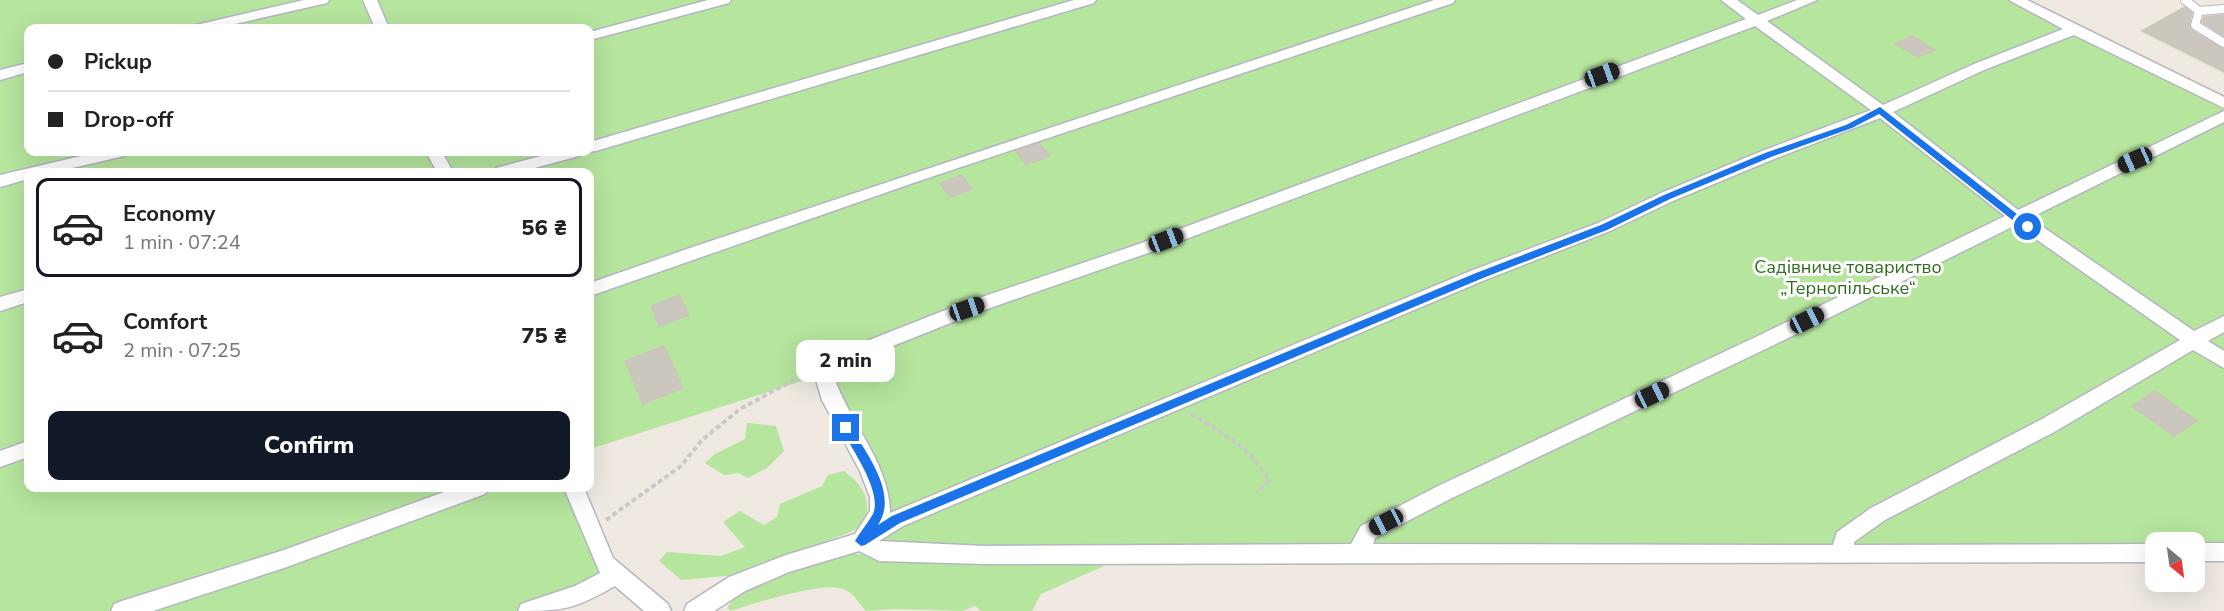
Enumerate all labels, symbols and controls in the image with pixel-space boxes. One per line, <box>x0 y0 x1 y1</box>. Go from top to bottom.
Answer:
text: Pickup <box>84 47 152 77</box>
car <box>1582 60 1622 90</box>
text: Drop-off <box>84 105 173 135</box>
car <box>2115 144 2155 176</box>
text: Economy <box>123 199 215 229</box>
icon: car <box>51 201 105 255</box>
text: 56 ₴ <box>521 213 567 243</box>
route start <box>2014 213 2041 240</box>
car <box>1146 225 1186 255</box>
text: 1 min · 07:24 <box>123 229 241 256</box>
park label: Садівниче товариство „Тернопільське“ <box>1754 255 1942 300</box>
car <box>947 295 987 323</box>
car <box>1787 304 1827 336</box>
text: Comfort <box>123 307 207 337</box>
icon: car <box>51 309 105 363</box>
text: 75 ₴ <box>521 321 567 351</box>
text: 2 min · 07:25 <box>123 337 241 364</box>
callout: 2 min <box>796 341 896 383</box>
text: 2 min <box>819 347 872 374</box>
car <box>1632 379 1672 411</box>
button: Confirm <box>48 411 570 480</box>
route end <box>832 414 859 441</box>
car <box>1366 506 1406 538</box>
north arrow <box>2145 532 2205 592</box>
map controls <box>2145 532 2205 592</box>

